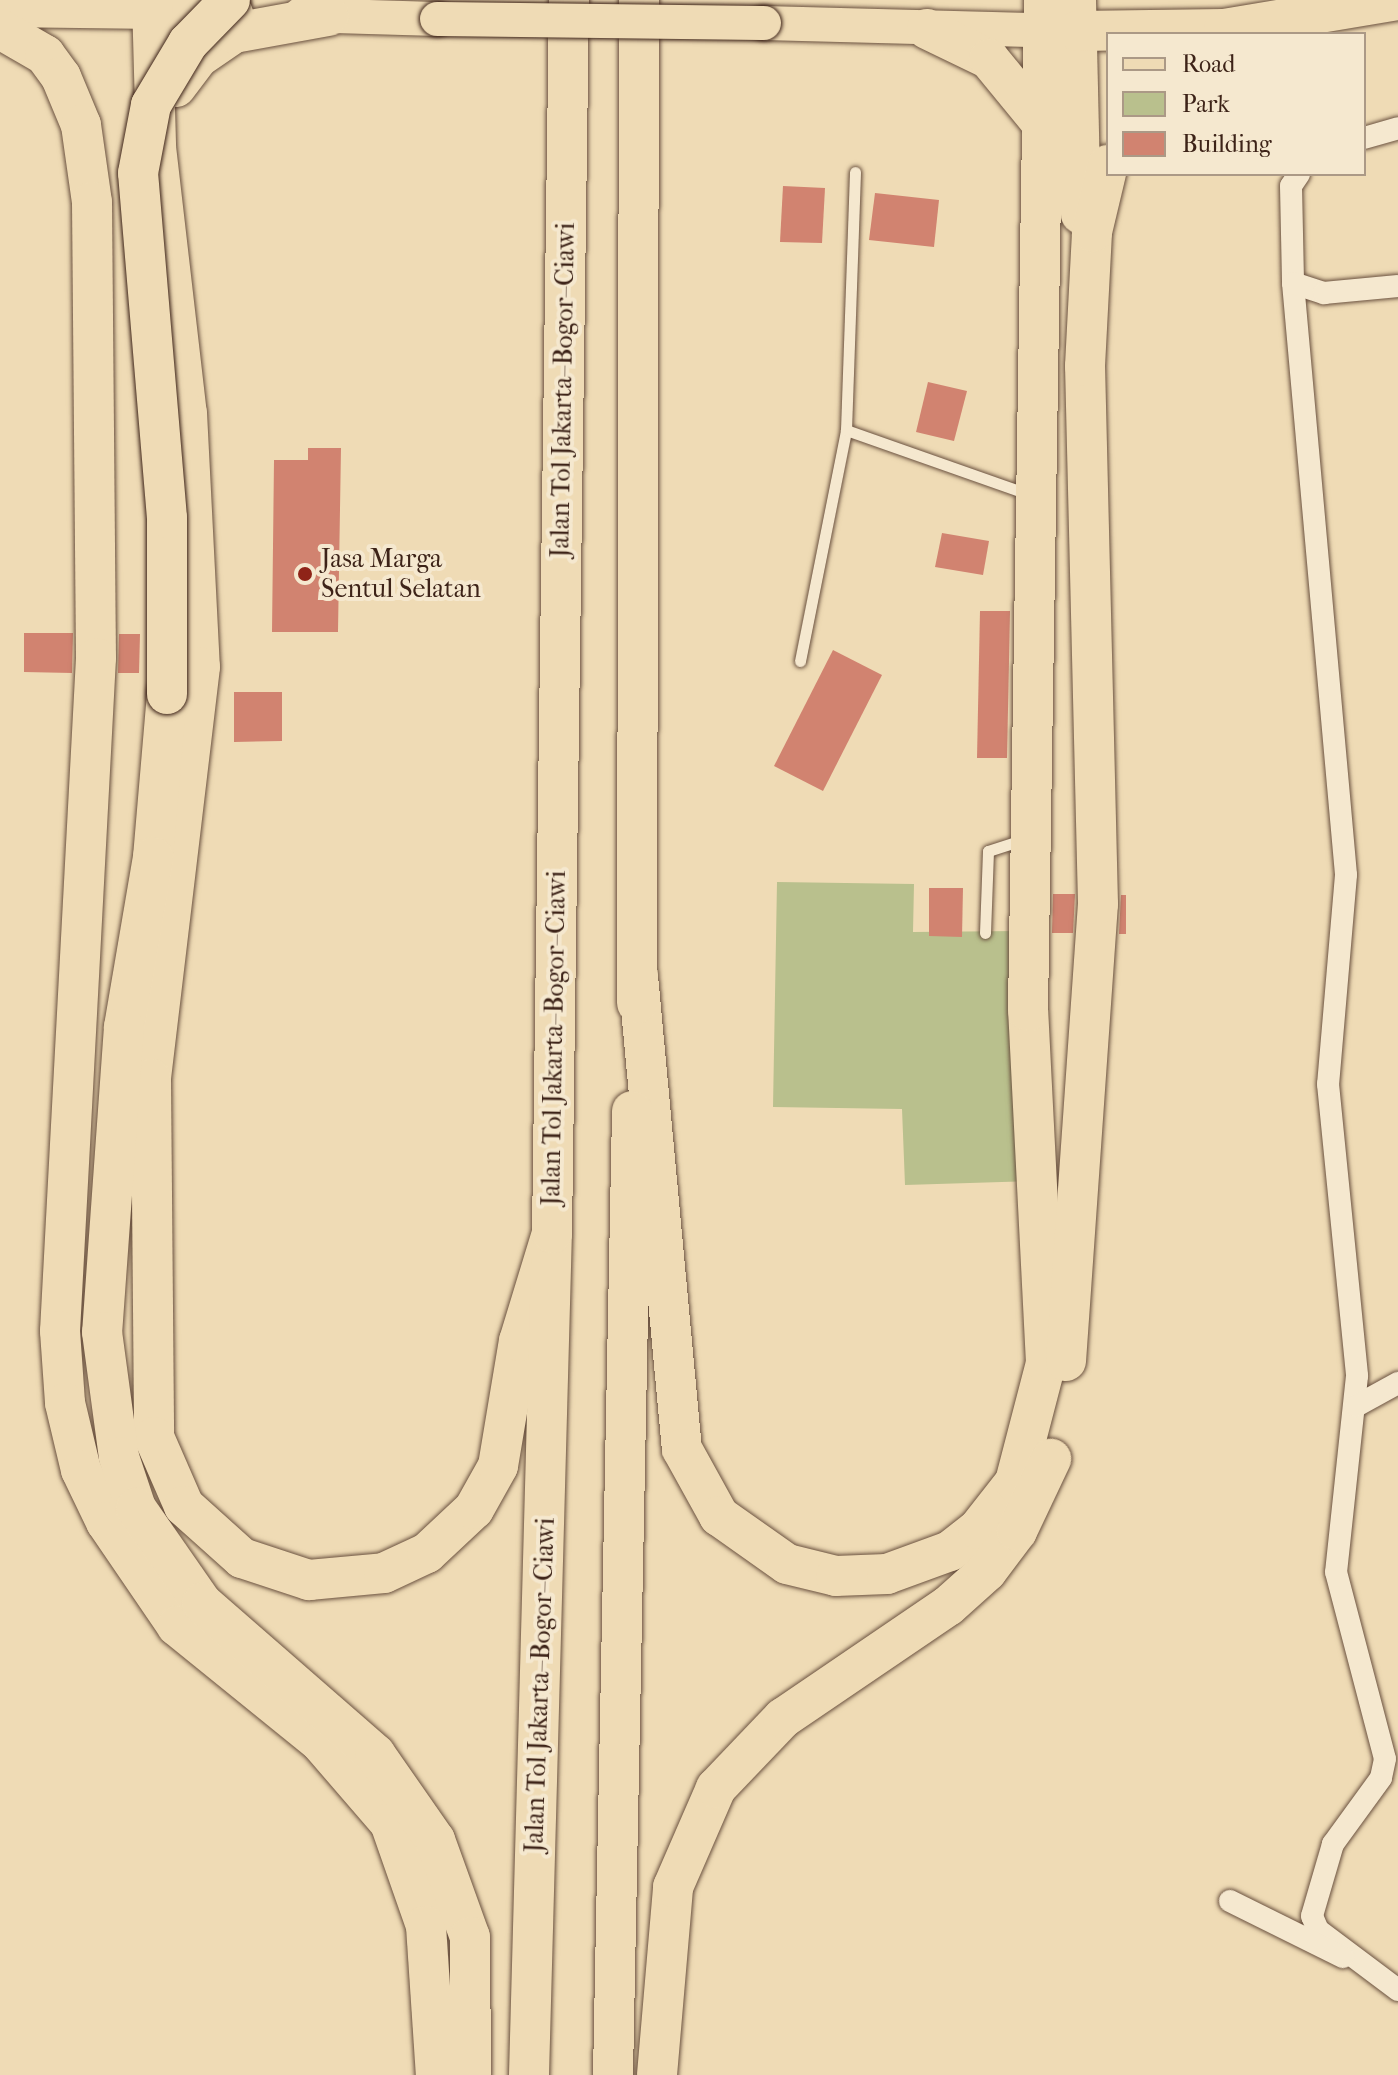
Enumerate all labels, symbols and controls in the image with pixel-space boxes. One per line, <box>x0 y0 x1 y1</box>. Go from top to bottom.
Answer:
legend <box>1106 32 1366 176</box>
text: Road <box>1182 50 1235 78</box>
text: Park <box>1182 90 1230 118</box>
text: Building <box>1182 130 1272 158</box>
street label: Jalan Tol Jakarta–Bogor–Ciawi <box>544 222 582 558</box>
place label: Jasa Marga Sentul Selatan <box>321 543 481 604</box>
marker: Jasa Marga Sentul Selatan <box>296 565 314 583</box>
street label: Jalan Tol Jakarta–Bogor–Ciawi <box>535 870 573 1206</box>
street label: Jalan Tol Jakarta–Bogor–Ciawi <box>519 1517 561 1853</box>

